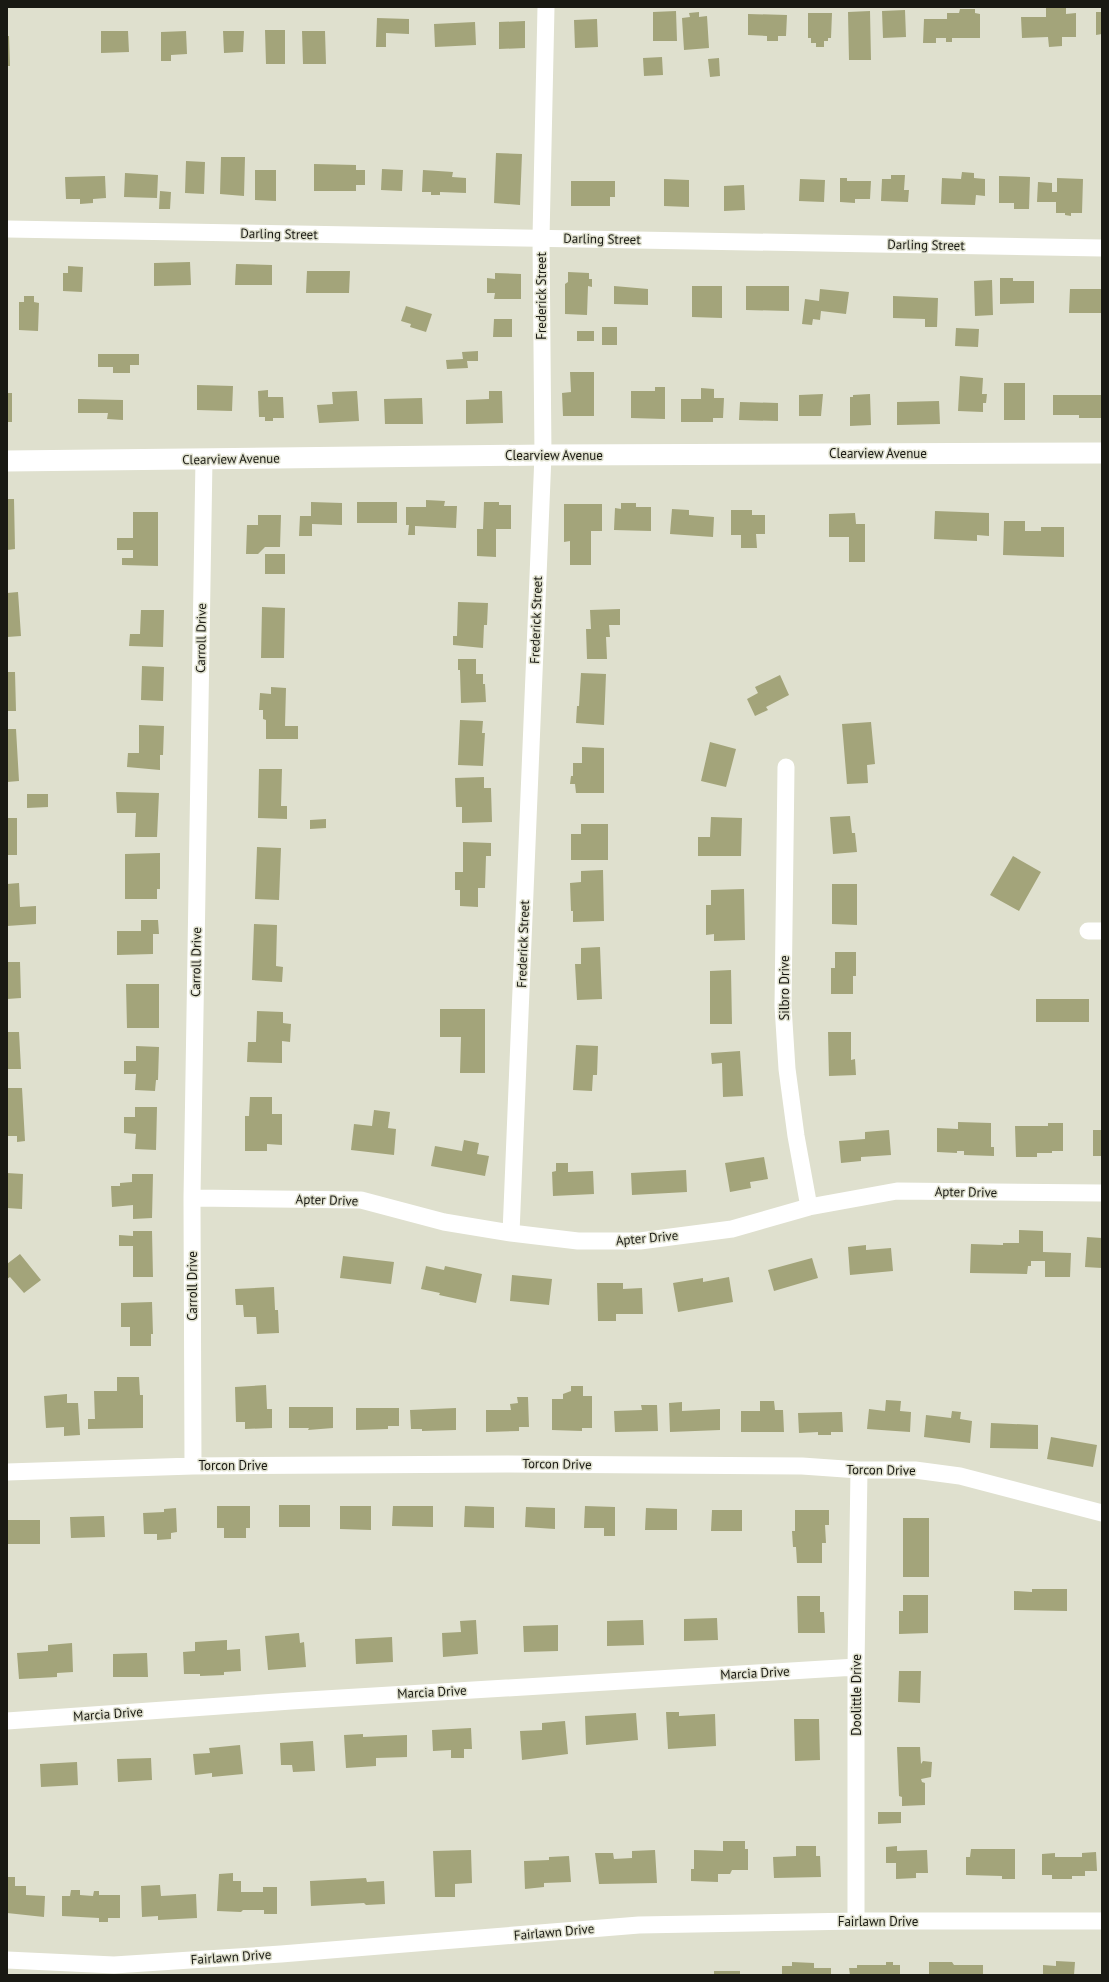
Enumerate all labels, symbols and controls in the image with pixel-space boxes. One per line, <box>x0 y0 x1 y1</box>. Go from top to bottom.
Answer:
street label: Darling Street <box>240 225 318 243</box>
street label: Darling Street <box>563 230 641 248</box>
street label: Darling Street <box>887 236 965 254</box>
street label: Frederick Street <box>533 252 550 340</box>
street label: Clearview Avenue <box>829 445 927 462</box>
street label: Clearview Avenue <box>505 447 603 464</box>
street label: Clearview Avenue <box>182 450 280 468</box>
street label: Frederick Street <box>526 575 546 664</box>
street label: Carroll Drive <box>192 603 210 673</box>
street label: Frederick Street <box>513 899 533 988</box>
street label: Carroll Drive <box>187 927 205 997</box>
street label: Silbro Drive <box>776 955 793 1021</box>
street label: Apter Drive <box>935 1183 997 1201</box>
street label: Apter Drive <box>295 1190 359 1210</box>
street label: Apter Drive <box>615 1227 679 1249</box>
street label: Carroll Drive <box>184 1251 201 1321</box>
street label: Torcon Drive <box>522 1455 592 1473</box>
street label: Torcon Drive <box>198 1457 268 1474</box>
street label: Torcon Drive <box>846 1461 916 1479</box>
street label: Doolittle Drive <box>848 1654 865 1736</box>
street label: Marcia Drive <box>720 1663 790 1683</box>
street label: Marcia Drive <box>397 1682 467 1702</box>
street label: Marcia Drive <box>73 1703 143 1725</box>
street label: Fairlawn Drive <box>838 1913 918 1930</box>
street label: Fairlawn Drive <box>513 1920 595 1944</box>
street label: Fairlawn Drive <box>190 1946 272 1968</box>

